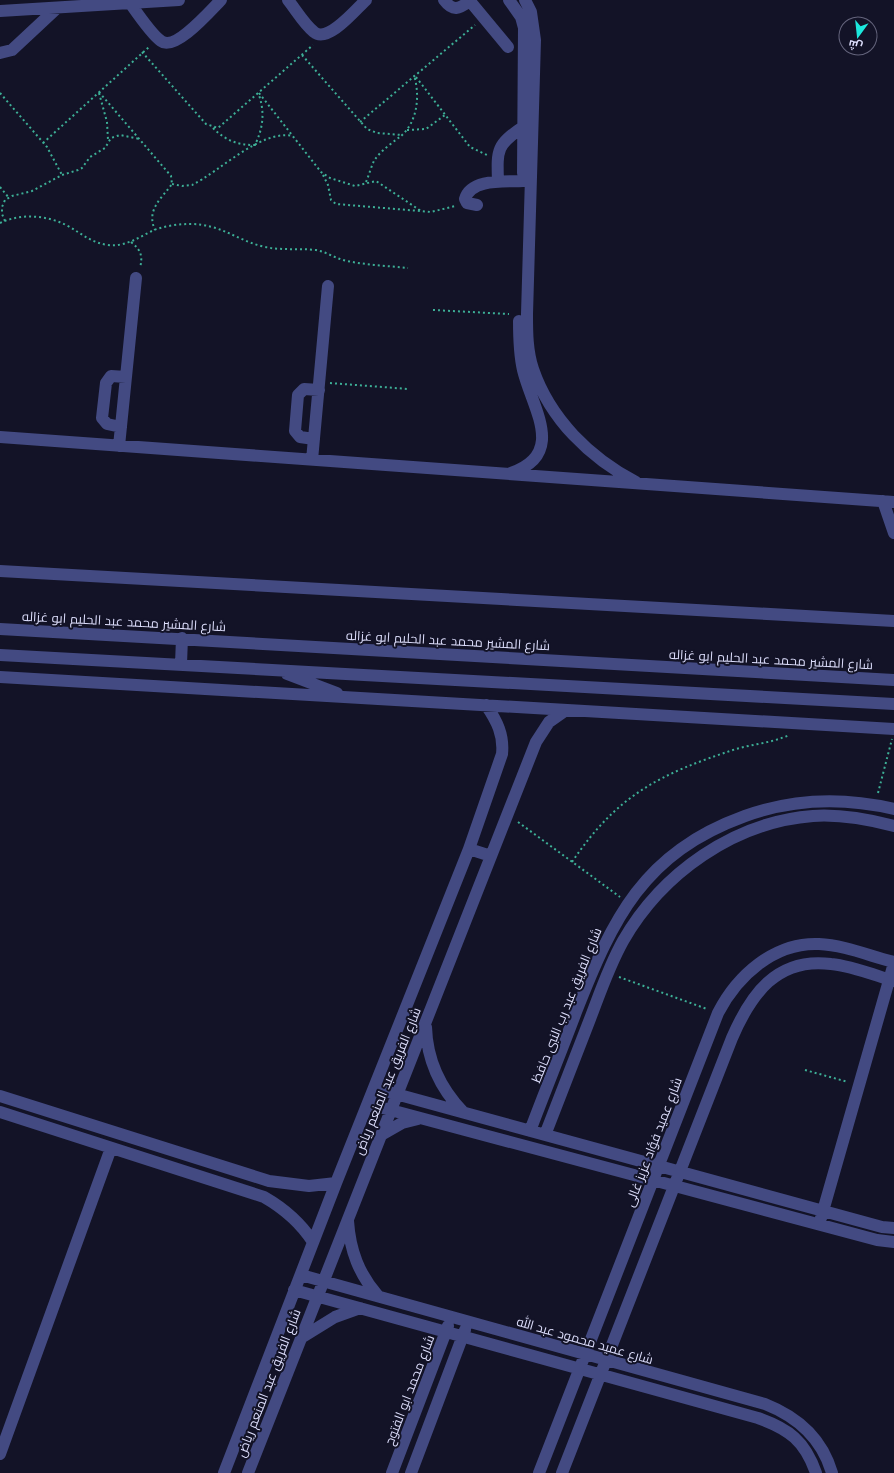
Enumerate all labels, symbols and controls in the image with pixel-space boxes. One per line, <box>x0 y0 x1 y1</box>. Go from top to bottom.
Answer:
north arrow <box>838 16 878 56</box>
text: ش <box>847 37 864 54</box>
street label: شارع المشير محمد عبد الحليم ابو غزاله <box>22 608 226 636</box>
street label: شارع المشير محمد عبد الحليم ابو غزاله <box>346 627 550 655</box>
street label: شارع المشير محمد عبد الحليم ابو غزاله <box>669 646 873 674</box>
street label: شارع الفريق عبد رب النبى حافظ <box>528 925 605 1085</box>
street label: شارع الفريق عبد المنعم رياض <box>350 1005 426 1158</box>
street label: شارع عميد فؤاد عزيز غالى <box>621 1075 686 1209</box>
street label: شارع الفريق عبد المنعم رياض <box>232 1307 306 1460</box>
street label: شارع عميد محمود عبد الله <box>515 1313 655 1368</box>
street label: شارع محمد ابو الفتوح <box>381 1333 438 1448</box>

